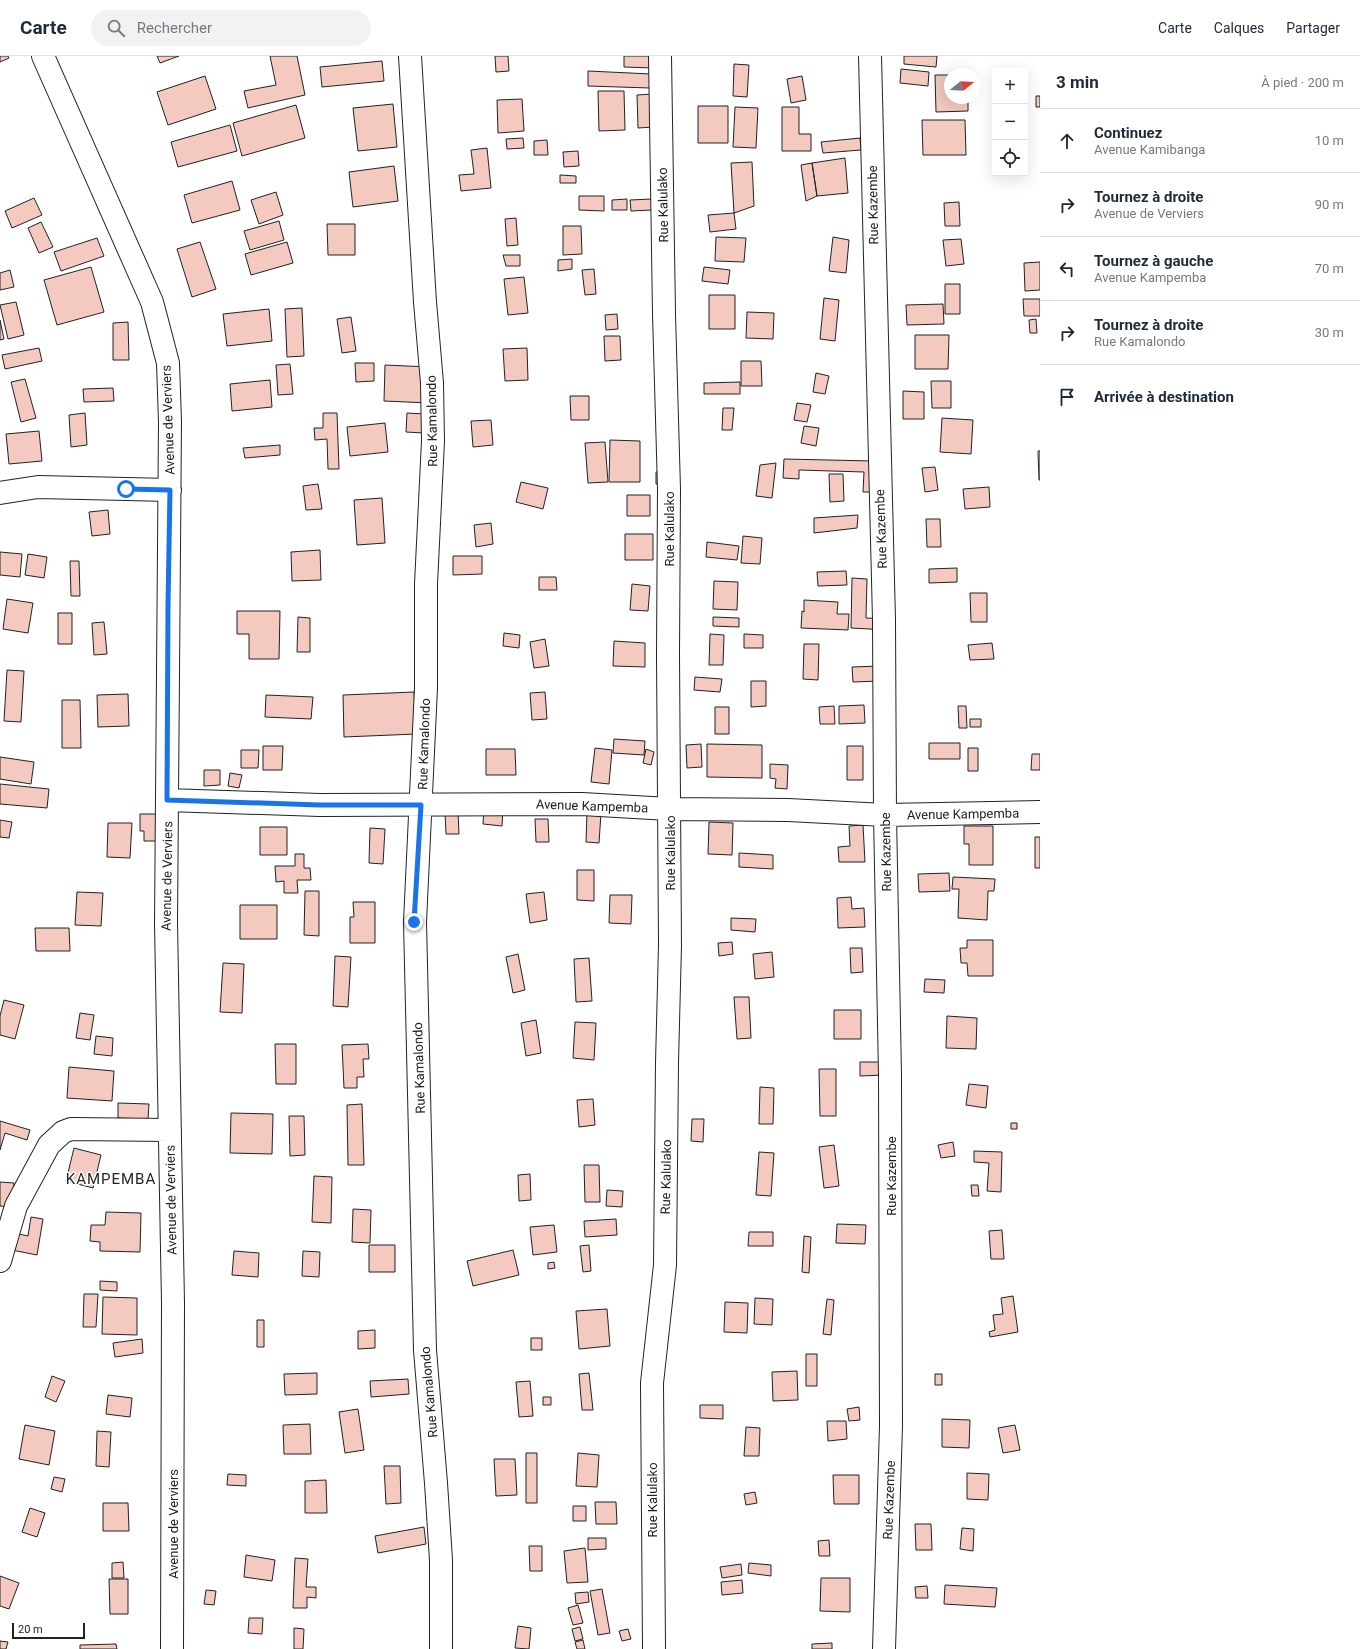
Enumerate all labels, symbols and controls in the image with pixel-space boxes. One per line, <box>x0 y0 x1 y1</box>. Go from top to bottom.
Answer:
search box <box>91 10 371 46</box>
text: Carte <box>20 16 67 39</box>
icon: search <box>105 17 127 39</box>
text: Rechercher <box>137 19 212 37</box>
text: Carte <box>1158 20 1192 36</box>
text: Calques <box>1214 20 1264 36</box>
text: Partager <box>1286 20 1340 36</box>
north arrow <box>944 68 980 104</box>
map controls <box>992 68 1028 176</box>
button: + <box>992 68 1028 104</box>
text: 3 min <box>1056 72 1099 92</box>
text: À pied · 200 m <box>1261 75 1344 90</box>
button: − <box>992 104 1028 140</box>
text: Continuez <box>1094 124 1162 142</box>
icon: ahead <box>1056 130 1078 152</box>
text: 10 m <box>1315 133 1344 148</box>
button: locate <box>992 140 1028 176</box>
text: Avenue Kamibanga <box>1094 142 1205 157</box>
street label: Rue Kazembe <box>865 165 881 245</box>
street label: Rue Kalulako <box>655 167 671 243</box>
text: Tournez à droite <box>1094 188 1203 206</box>
icon: right <box>1056 194 1078 216</box>
text: 90 m <box>1315 197 1344 212</box>
text: Avenue de Verviers <box>1094 206 1204 221</box>
text: Tournez à gauche <box>1094 252 1213 270</box>
icon: left <box>1056 258 1078 280</box>
text: 70 m <box>1315 261 1344 276</box>
text: Avenue Kampemba <box>1094 270 1206 285</box>
text: Tournez à droite <box>1094 316 1203 334</box>
icon: right <box>1056 322 1078 344</box>
text: 30 m <box>1315 325 1344 340</box>
text: Rue Kamalondo <box>1094 334 1186 349</box>
street label: Avenue de Verviers <box>159 364 177 475</box>
street label: Rue Kamalondo <box>424 375 440 467</box>
icon: arrive <box>1056 386 1078 408</box>
text: Arrivée à destination <box>1094 388 1234 406</box>
route start <box>117 480 135 498</box>
street label: Rue Kazembe <box>872 489 890 569</box>
street label: Rue Kalulako <box>662 491 677 567</box>
street label: Rue Kamalondo <box>415 698 433 790</box>
street label: Avenue Kampemba <box>536 797 648 815</box>
street label: Avenue Kampemba <box>907 806 1019 822</box>
street label: Rue Kazembe <box>878 812 894 892</box>
street label: Rue Kalulako <box>663 815 678 891</box>
street label: Avenue de Verviers <box>159 821 175 931</box>
route end <box>405 913 423 931</box>
street label: Rue Kamalondo <box>410 1022 428 1114</box>
street label: Rue Kazembe <box>884 1136 899 1216</box>
street label: Rue Kalulako <box>658 1139 674 1215</box>
street label: Avenue de Verviers <box>163 1145 179 1255</box>
district label: KAMPEMBA <box>66 1170 156 1188</box>
street label: Rue Kamalondo <box>418 1346 440 1438</box>
street label: Rue Kazembe <box>880 1460 898 1540</box>
street label: Rue Kalulako <box>645 1462 660 1538</box>
street label: Avenue de Verviers <box>166 1469 181 1579</box>
scale bar <box>12 1621 85 1640</box>
text: 20 m <box>18 1623 43 1636</box>

